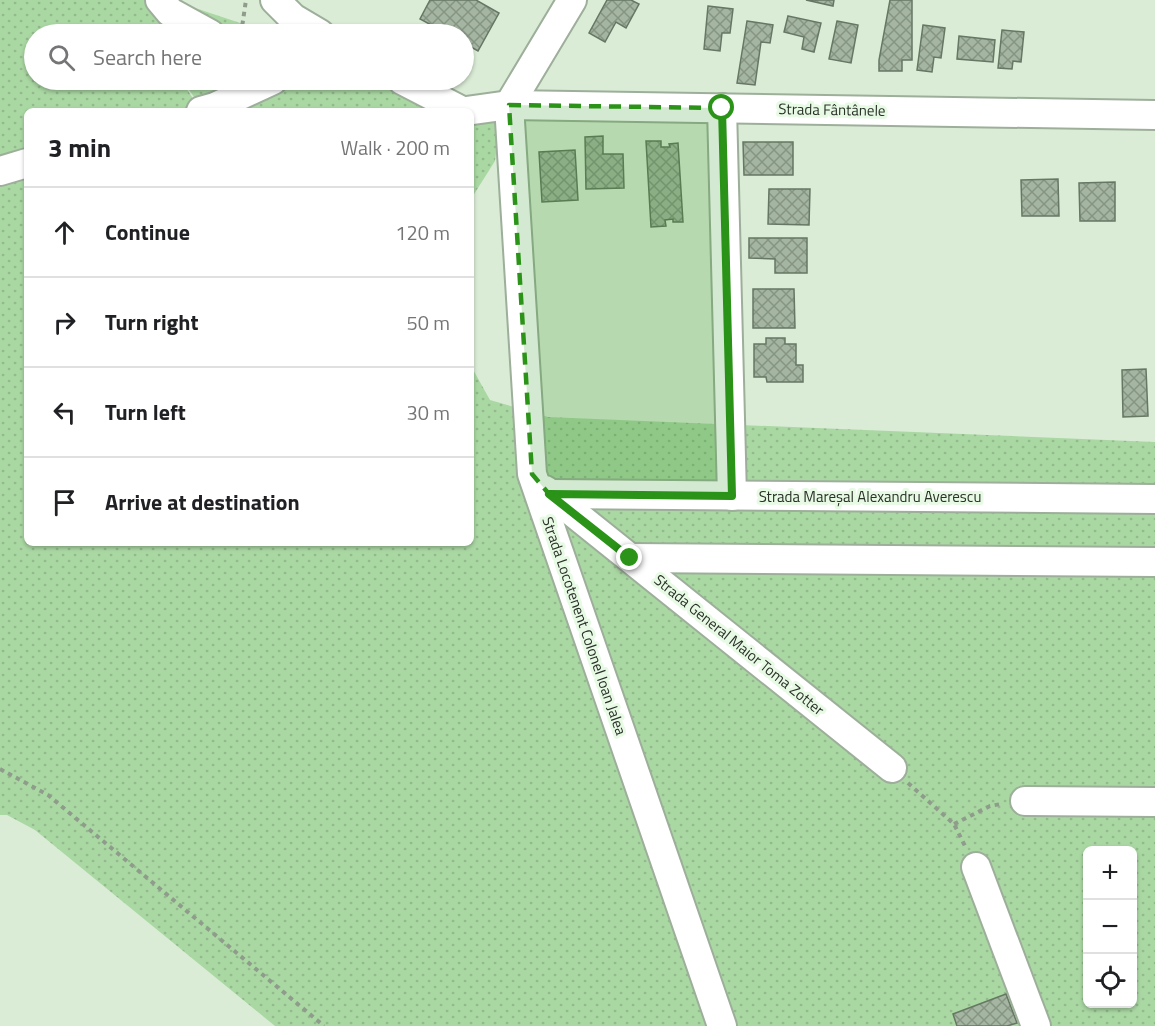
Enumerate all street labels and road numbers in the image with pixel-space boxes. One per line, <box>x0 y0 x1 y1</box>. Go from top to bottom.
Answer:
street label: Strada Fântânele <box>778 97 886 122</box>
street label: Strada Mareșal Alexandru Averescu <box>759 485 981 508</box>
street label: Strada Locotenent Colonel Ioan Jalea <box>536 514 633 739</box>
street label: Strada General Maior Toma Zotter <box>649 569 829 721</box>

